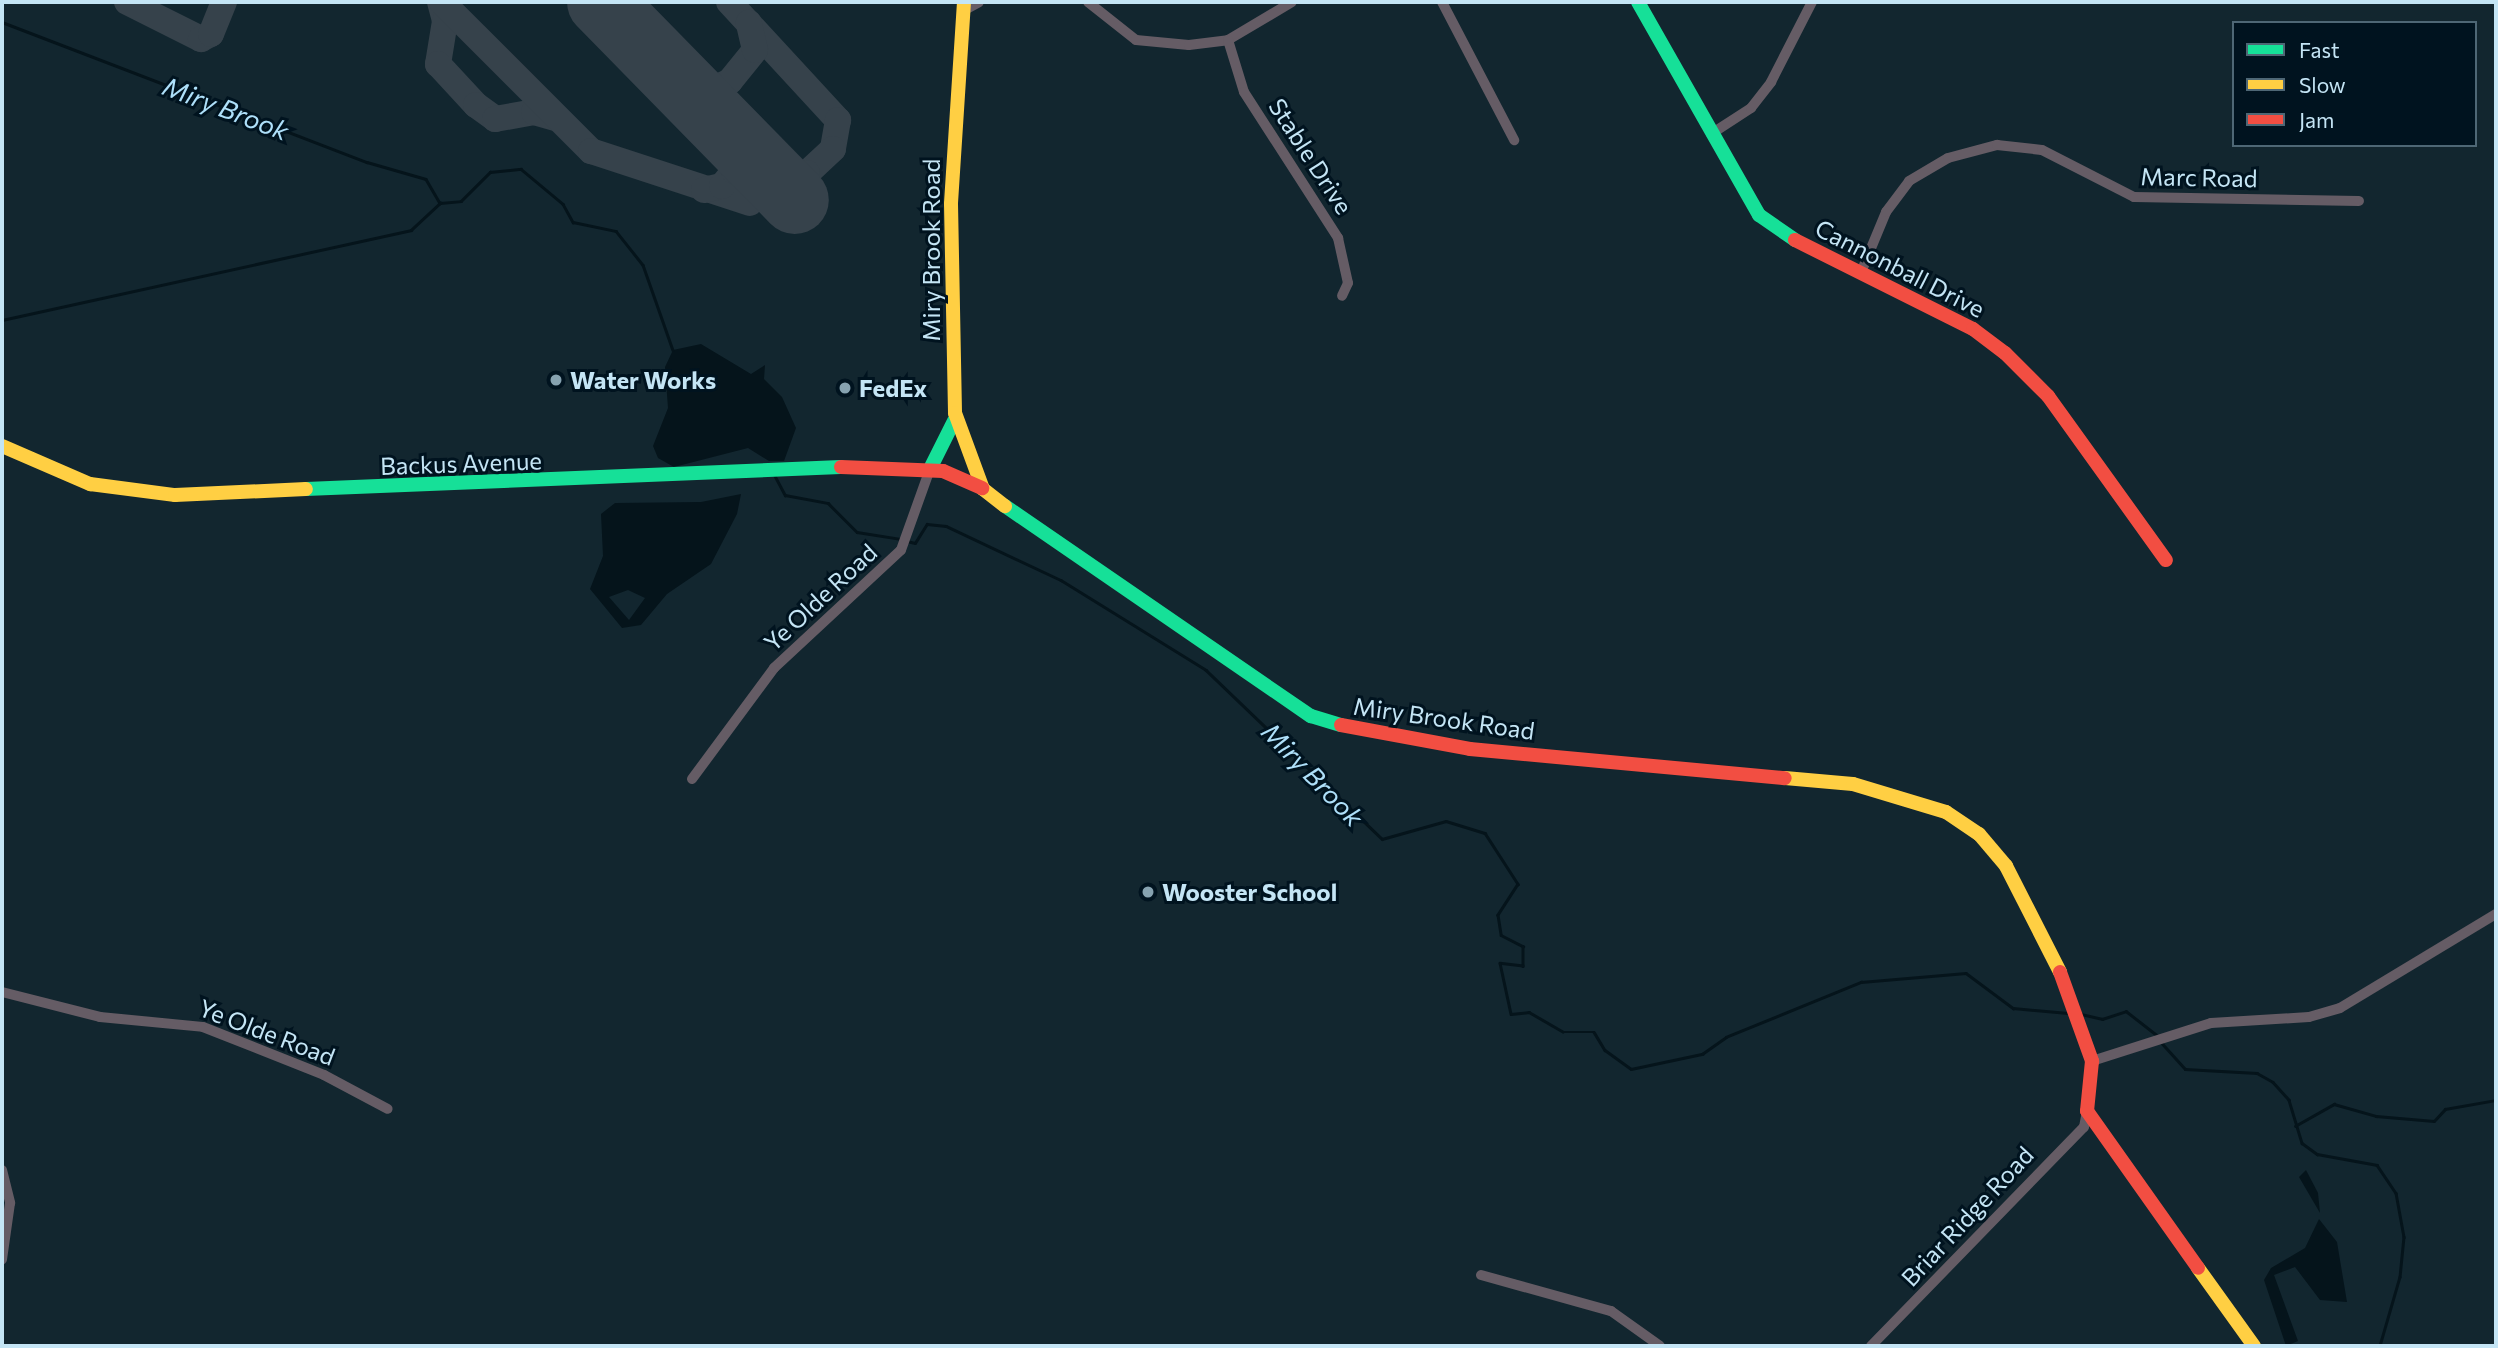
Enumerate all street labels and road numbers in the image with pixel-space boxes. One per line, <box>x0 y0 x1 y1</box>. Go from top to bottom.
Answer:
street label: Stable Drive <box>1263 93 1359 219</box>
street label: Miry Brook Road <box>917 159 945 341</box>
street label: Marc Road <box>2140 162 2258 192</box>
street label: Cannonball Drive <box>1811 213 1989 323</box>
street label: Backus Avenue <box>380 446 542 480</box>
street label: Ye Olde Road <box>758 538 882 656</box>
street label: Miry Brook Road <box>1352 691 1536 745</box>
street label: Ye Olde Road <box>195 993 339 1071</box>
street label: Briar Ridge Road <box>1895 1140 2039 1292</box>

